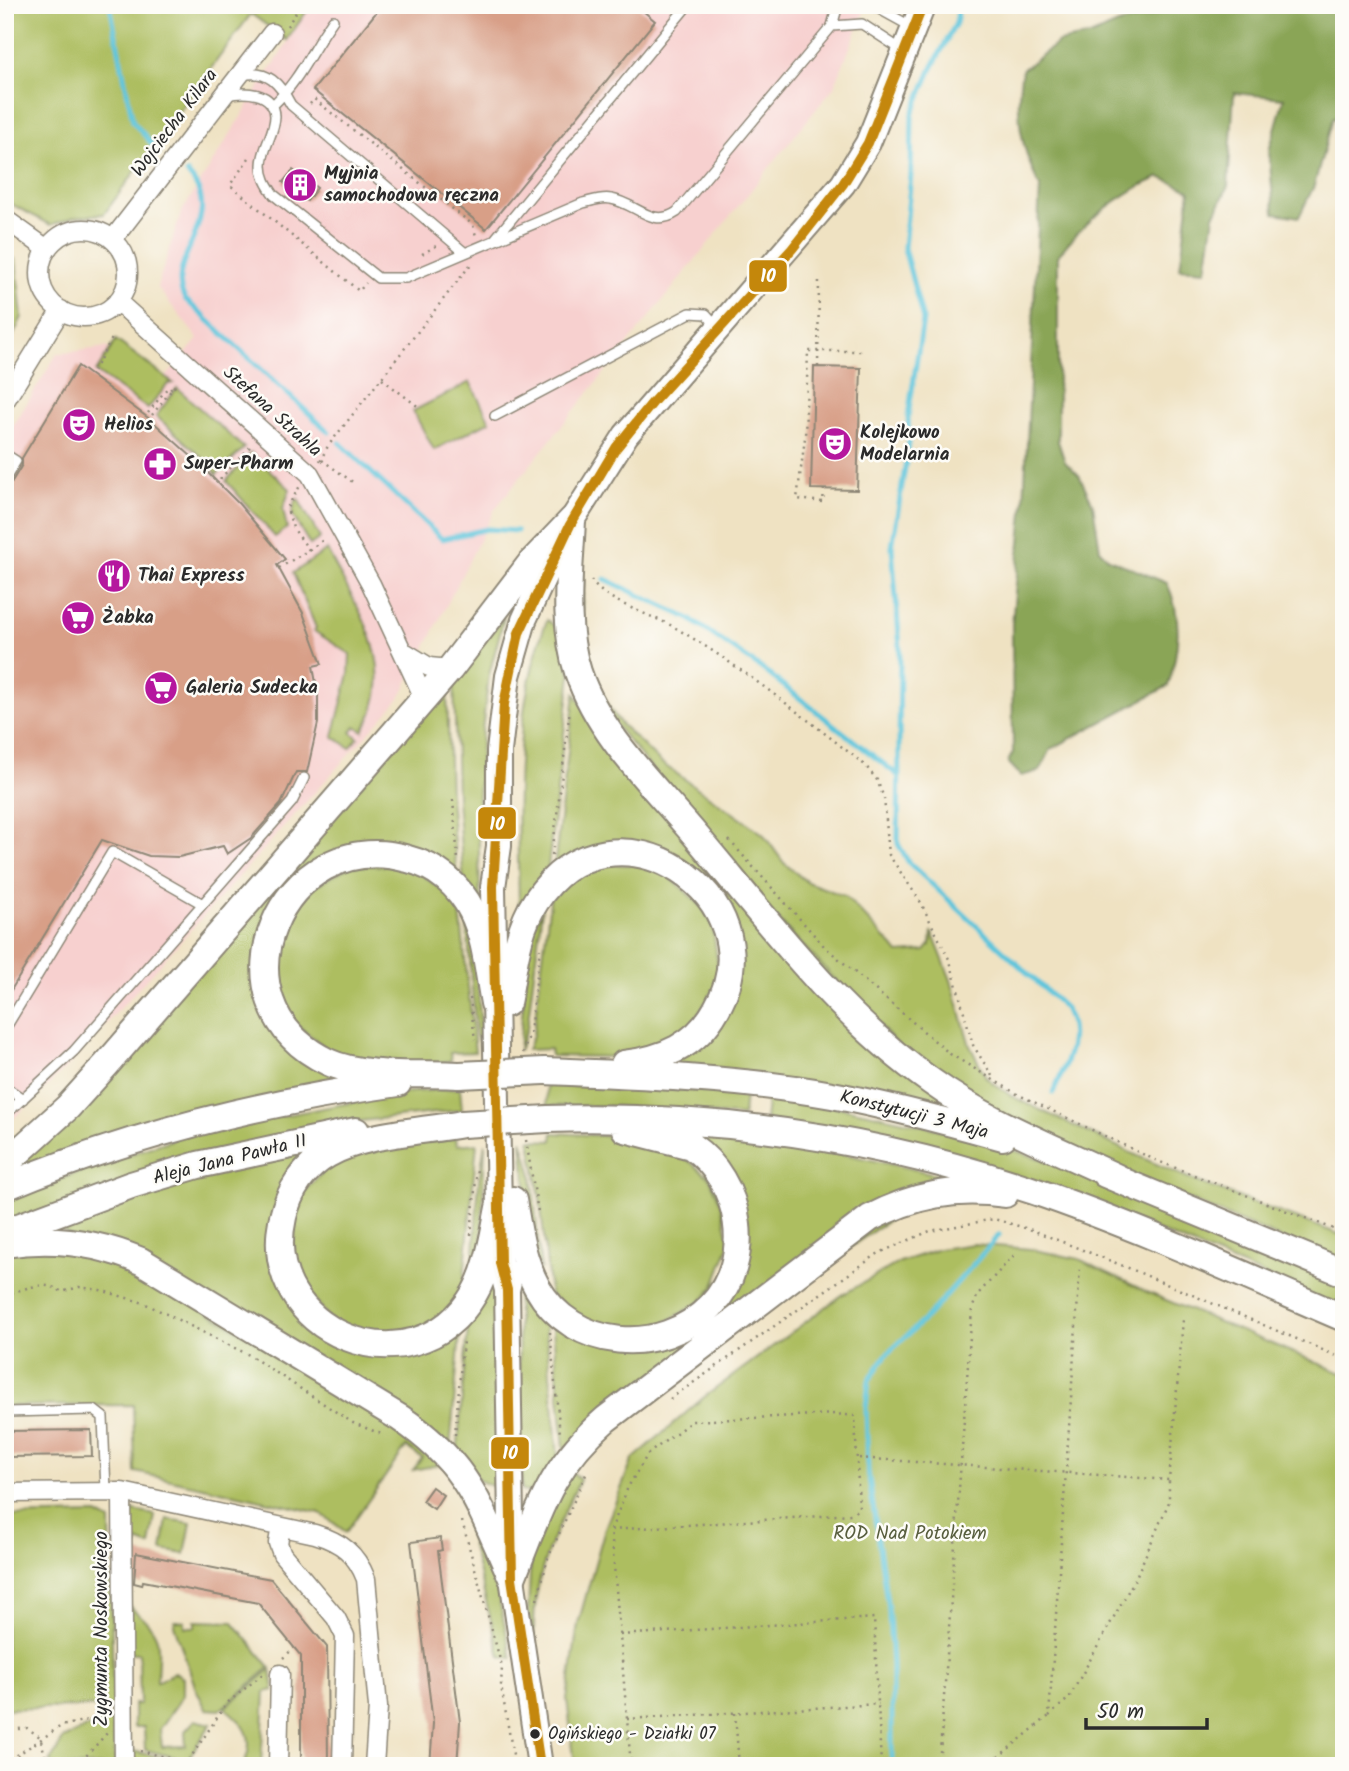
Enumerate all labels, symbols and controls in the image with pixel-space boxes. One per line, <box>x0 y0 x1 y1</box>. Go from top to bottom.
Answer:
street label: Wojciecha Kilara <box>124 62 226 184</box>
place label: Myjnia samochodowa ręczna <box>324 159 499 211</box>
building icon: Myjnia samochodowa ręczna <box>281 166 319 204</box>
line badge: 10 <box>748 259 788 293</box>
text: 10 <box>760 262 776 292</box>
street label: Stefana Strahla <box>215 359 329 465</box>
theatre icon: Helios <box>60 406 98 444</box>
place label: Helios <box>104 410 153 440</box>
place label: Kolejkowo Modelarnia <box>860 418 950 470</box>
theatre icon: Kolejkowo Modelarnia <box>816 425 854 463</box>
pharmacy icon: Super-Pharm <box>141 445 179 483</box>
place label: Super-Pharm <box>184 449 293 479</box>
restaurant icon: Thai Express <box>95 557 133 595</box>
place label: Thai Express <box>138 561 245 591</box>
supermarket icon: Żabka <box>59 599 97 637</box>
place label: Żabka <box>102 603 154 633</box>
supermarket icon: Galeria Sudecka <box>142 669 180 707</box>
place label: Galeria Sudecka <box>186 673 318 703</box>
line badge: 10 <box>477 806 517 840</box>
text: 10 <box>489 810 505 840</box>
street label: Konstytucji 3 Maja <box>836 1082 992 1148</box>
street label: Aleja Jana Pawła II <box>150 1126 310 1194</box>
line badge: 10 <box>490 1436 530 1470</box>
text: 10 <box>502 1439 518 1469</box>
park label: ROD Nad Potokiem <box>833 1519 987 1549</box>
street label: Zygmunta Noskowskiego <box>87 1531 117 1727</box>
scale bar <box>1086 1687 1207 1731</box>
text: 50 m <box>1097 1696 1144 1729</box>
place label: Ogińskiego - Działki 07 <box>548 1721 717 1748</box>
marker: Ogińskiego - Działki 07 <box>528 1727 542 1741</box>

